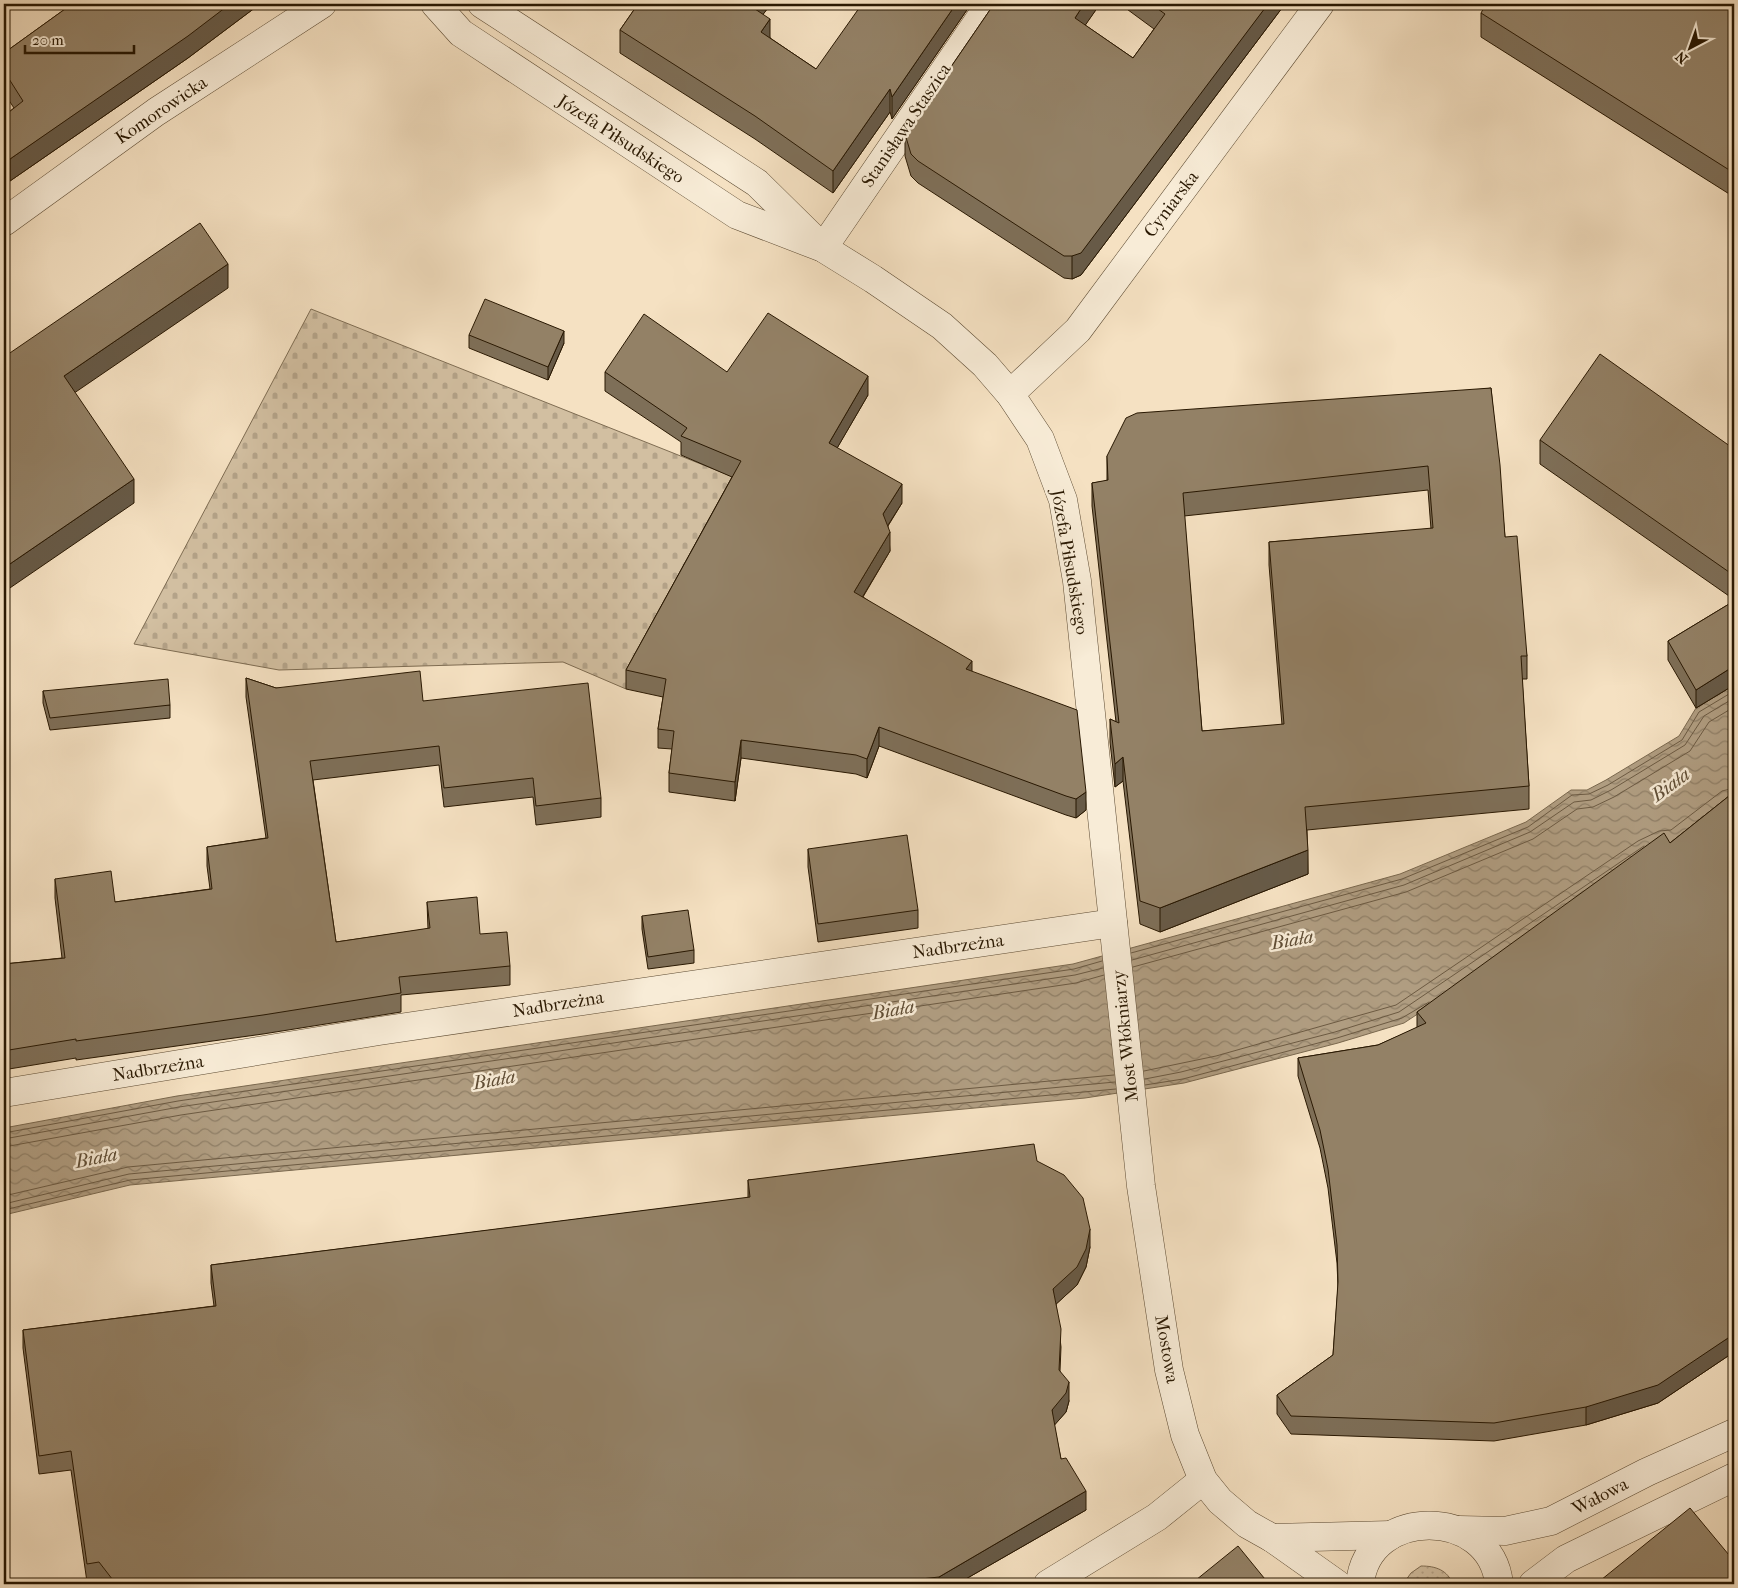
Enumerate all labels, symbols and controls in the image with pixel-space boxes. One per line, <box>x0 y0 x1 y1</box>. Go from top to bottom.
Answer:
scale bar <box>25 22 134 54</box>
north arrow <box>1666 22 1716 72</box>
text: 20 m <box>32 31 64 49</box>
text: N <box>1672 47 1691 67</box>
street label: Stanisława Staszica <box>857 59 956 191</box>
street label: Komorowicka <box>111 72 212 149</box>
street label: Józefa Piłsudskiego <box>552 90 688 188</box>
street label: Cyniarska <box>1140 166 1204 242</box>
street label: Józefa Piłsudskiego <box>1046 486 1093 636</box>
water label: Biała <box>1646 763 1694 807</box>
water label: Biała <box>1268 925 1315 955</box>
street label: Nadbrzeżna <box>911 930 1006 963</box>
street label: Most Włókniarzy <box>1108 968 1143 1103</box>
street label: Nadbrzeżna <box>511 987 606 1022</box>
water label: Biała <box>869 995 916 1025</box>
street label: Nadbrzeżna <box>111 1051 206 1086</box>
water label: Biała <box>470 1065 517 1095</box>
water label: Biała <box>72 1143 119 1173</box>
street label: Mostowa <box>1150 1313 1183 1385</box>
street label: Wałowa <box>1568 1473 1632 1520</box>

